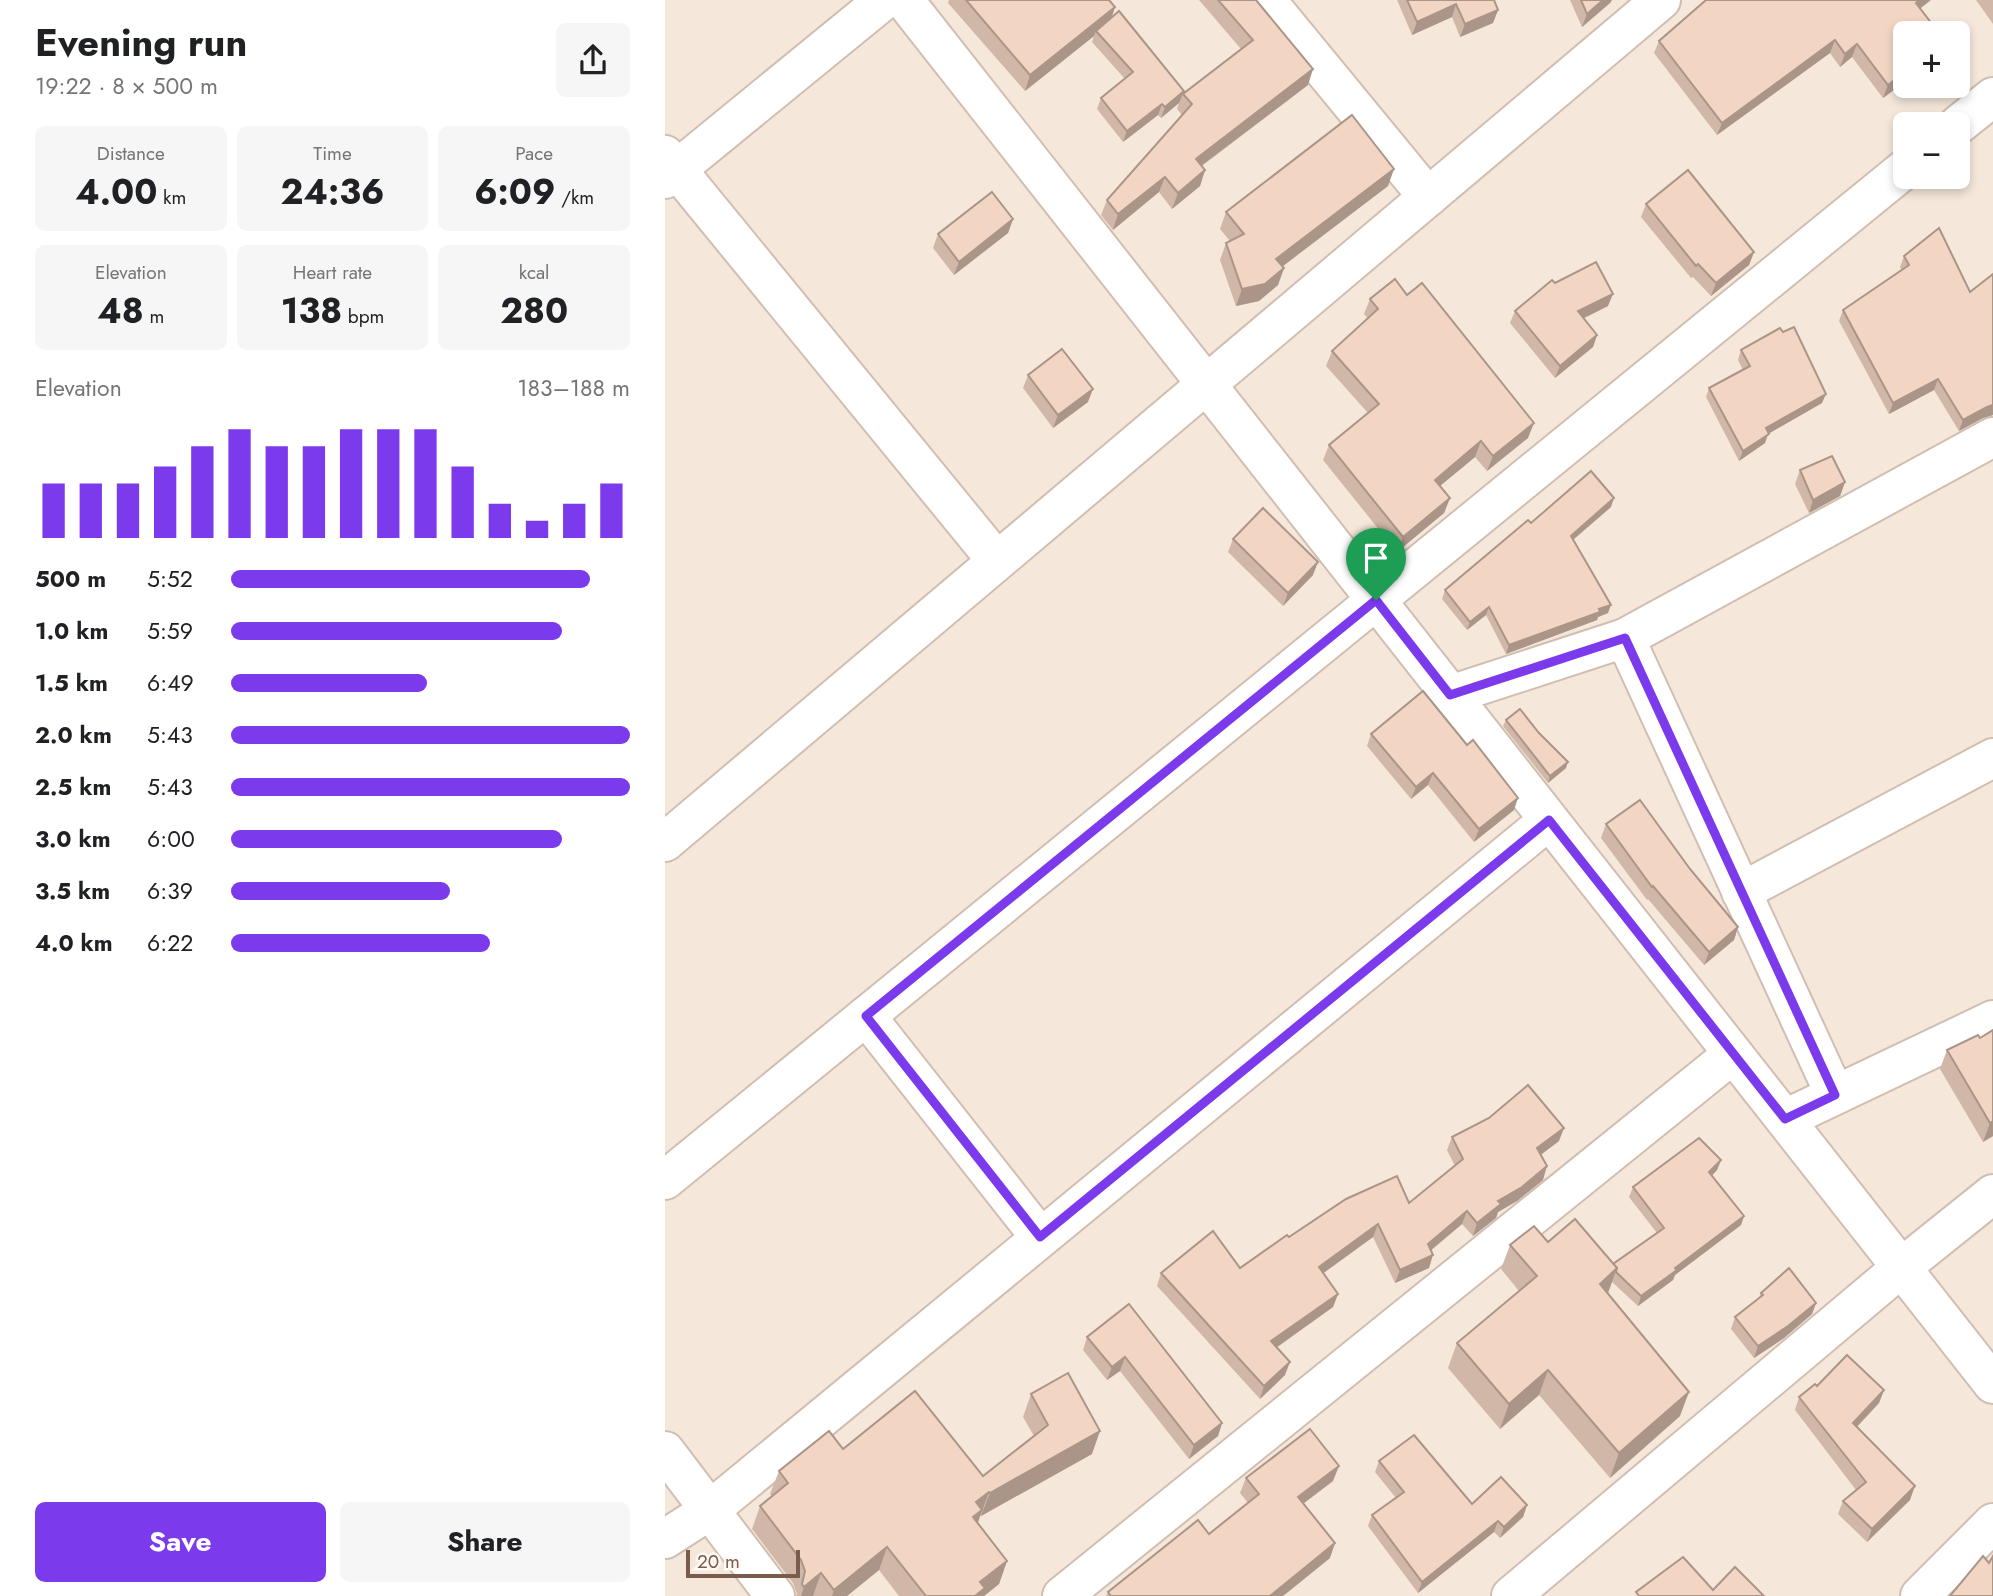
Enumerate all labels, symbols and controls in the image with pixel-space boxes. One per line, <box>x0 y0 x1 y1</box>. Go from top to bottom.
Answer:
text: Evening run <box>35 15 247 70</box>
map controls <box>1893 21 1970 189</box>
button: + <box>1893 21 1970 98</box>
button: share <box>556 23 630 97</box>
text: 19:22 · 8 × 500 m <box>35 69 218 103</box>
button: − <box>1893 112 1970 189</box>
text: Distance <box>97 140 165 167</box>
text: Time <box>313 140 352 167</box>
text: Pace <box>515 140 553 167</box>
text: 4.00 <box>75 167 157 217</box>
text: 24:36 <box>281 167 384 217</box>
text: 6:09 <box>474 167 555 217</box>
text: km <box>157 184 186 211</box>
text: /km <box>555 184 594 211</box>
text: Elevation <box>95 259 167 286</box>
text: Heart rate <box>293 259 372 286</box>
text: kcal <box>519 259 550 286</box>
text: 48 <box>97 286 144 336</box>
text: 138 <box>281 286 342 336</box>
text: 280 <box>500 286 568 336</box>
text: m <box>144 303 164 330</box>
text: bpm <box>342 303 384 330</box>
text: Elevation <box>35 371 122 405</box>
text: 183–188 m <box>517 371 630 405</box>
pin <box>1346 528 1406 600</box>
icon: arrive <box>1357 539 1395 577</box>
text: 500 m <box>35 562 106 596</box>
text: 5:52 <box>147 562 193 596</box>
text: 1.0 km <box>35 614 108 648</box>
text: 5:59 <box>147 614 193 648</box>
text: 1.5 km <box>35 666 108 700</box>
text: 6:49 <box>147 666 194 700</box>
text: 2.0 km <box>35 718 112 752</box>
text: 5:43 <box>147 718 193 752</box>
text: 2.5 km <box>35 770 111 804</box>
text: 5:43 <box>147 770 193 804</box>
text: 3.0 km <box>35 822 111 856</box>
text: 6:00 <box>147 822 195 856</box>
text: 3.5 km <box>35 874 110 908</box>
text: 6:39 <box>147 874 193 908</box>
text: 4.0 km <box>35 926 113 960</box>
text: 6:22 <box>147 926 193 960</box>
button: Save <box>35 1502 326 1582</box>
button: Share <box>340 1502 630 1582</box>
scale bar <box>686 1547 800 1579</box>
text: 20 m <box>697 1548 740 1575</box>

